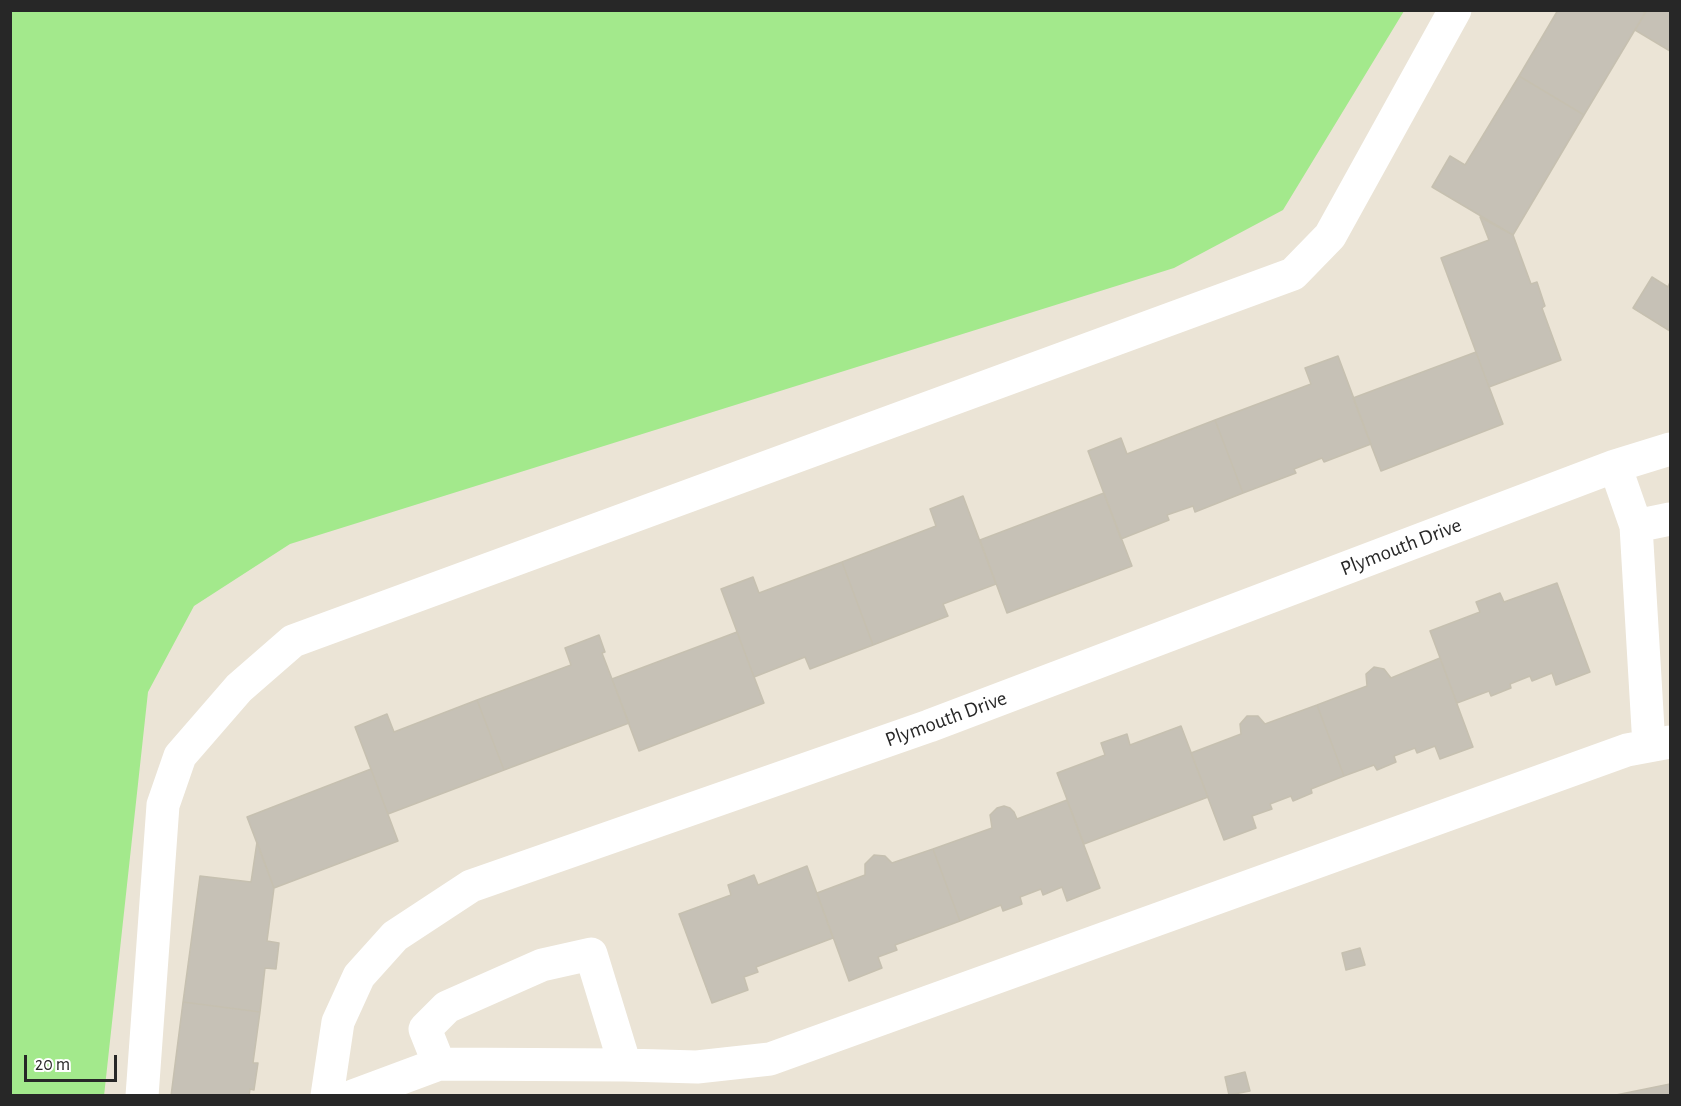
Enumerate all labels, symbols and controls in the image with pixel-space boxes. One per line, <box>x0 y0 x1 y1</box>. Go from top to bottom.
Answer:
street label: Plymouth Drive <box>1337 512 1465 582</box>
street label: Plymouth Drive <box>882 685 1010 753</box>
scale bar <box>27 1043 120 1081</box>
text: 20 m <box>35 1056 70 1074</box>

